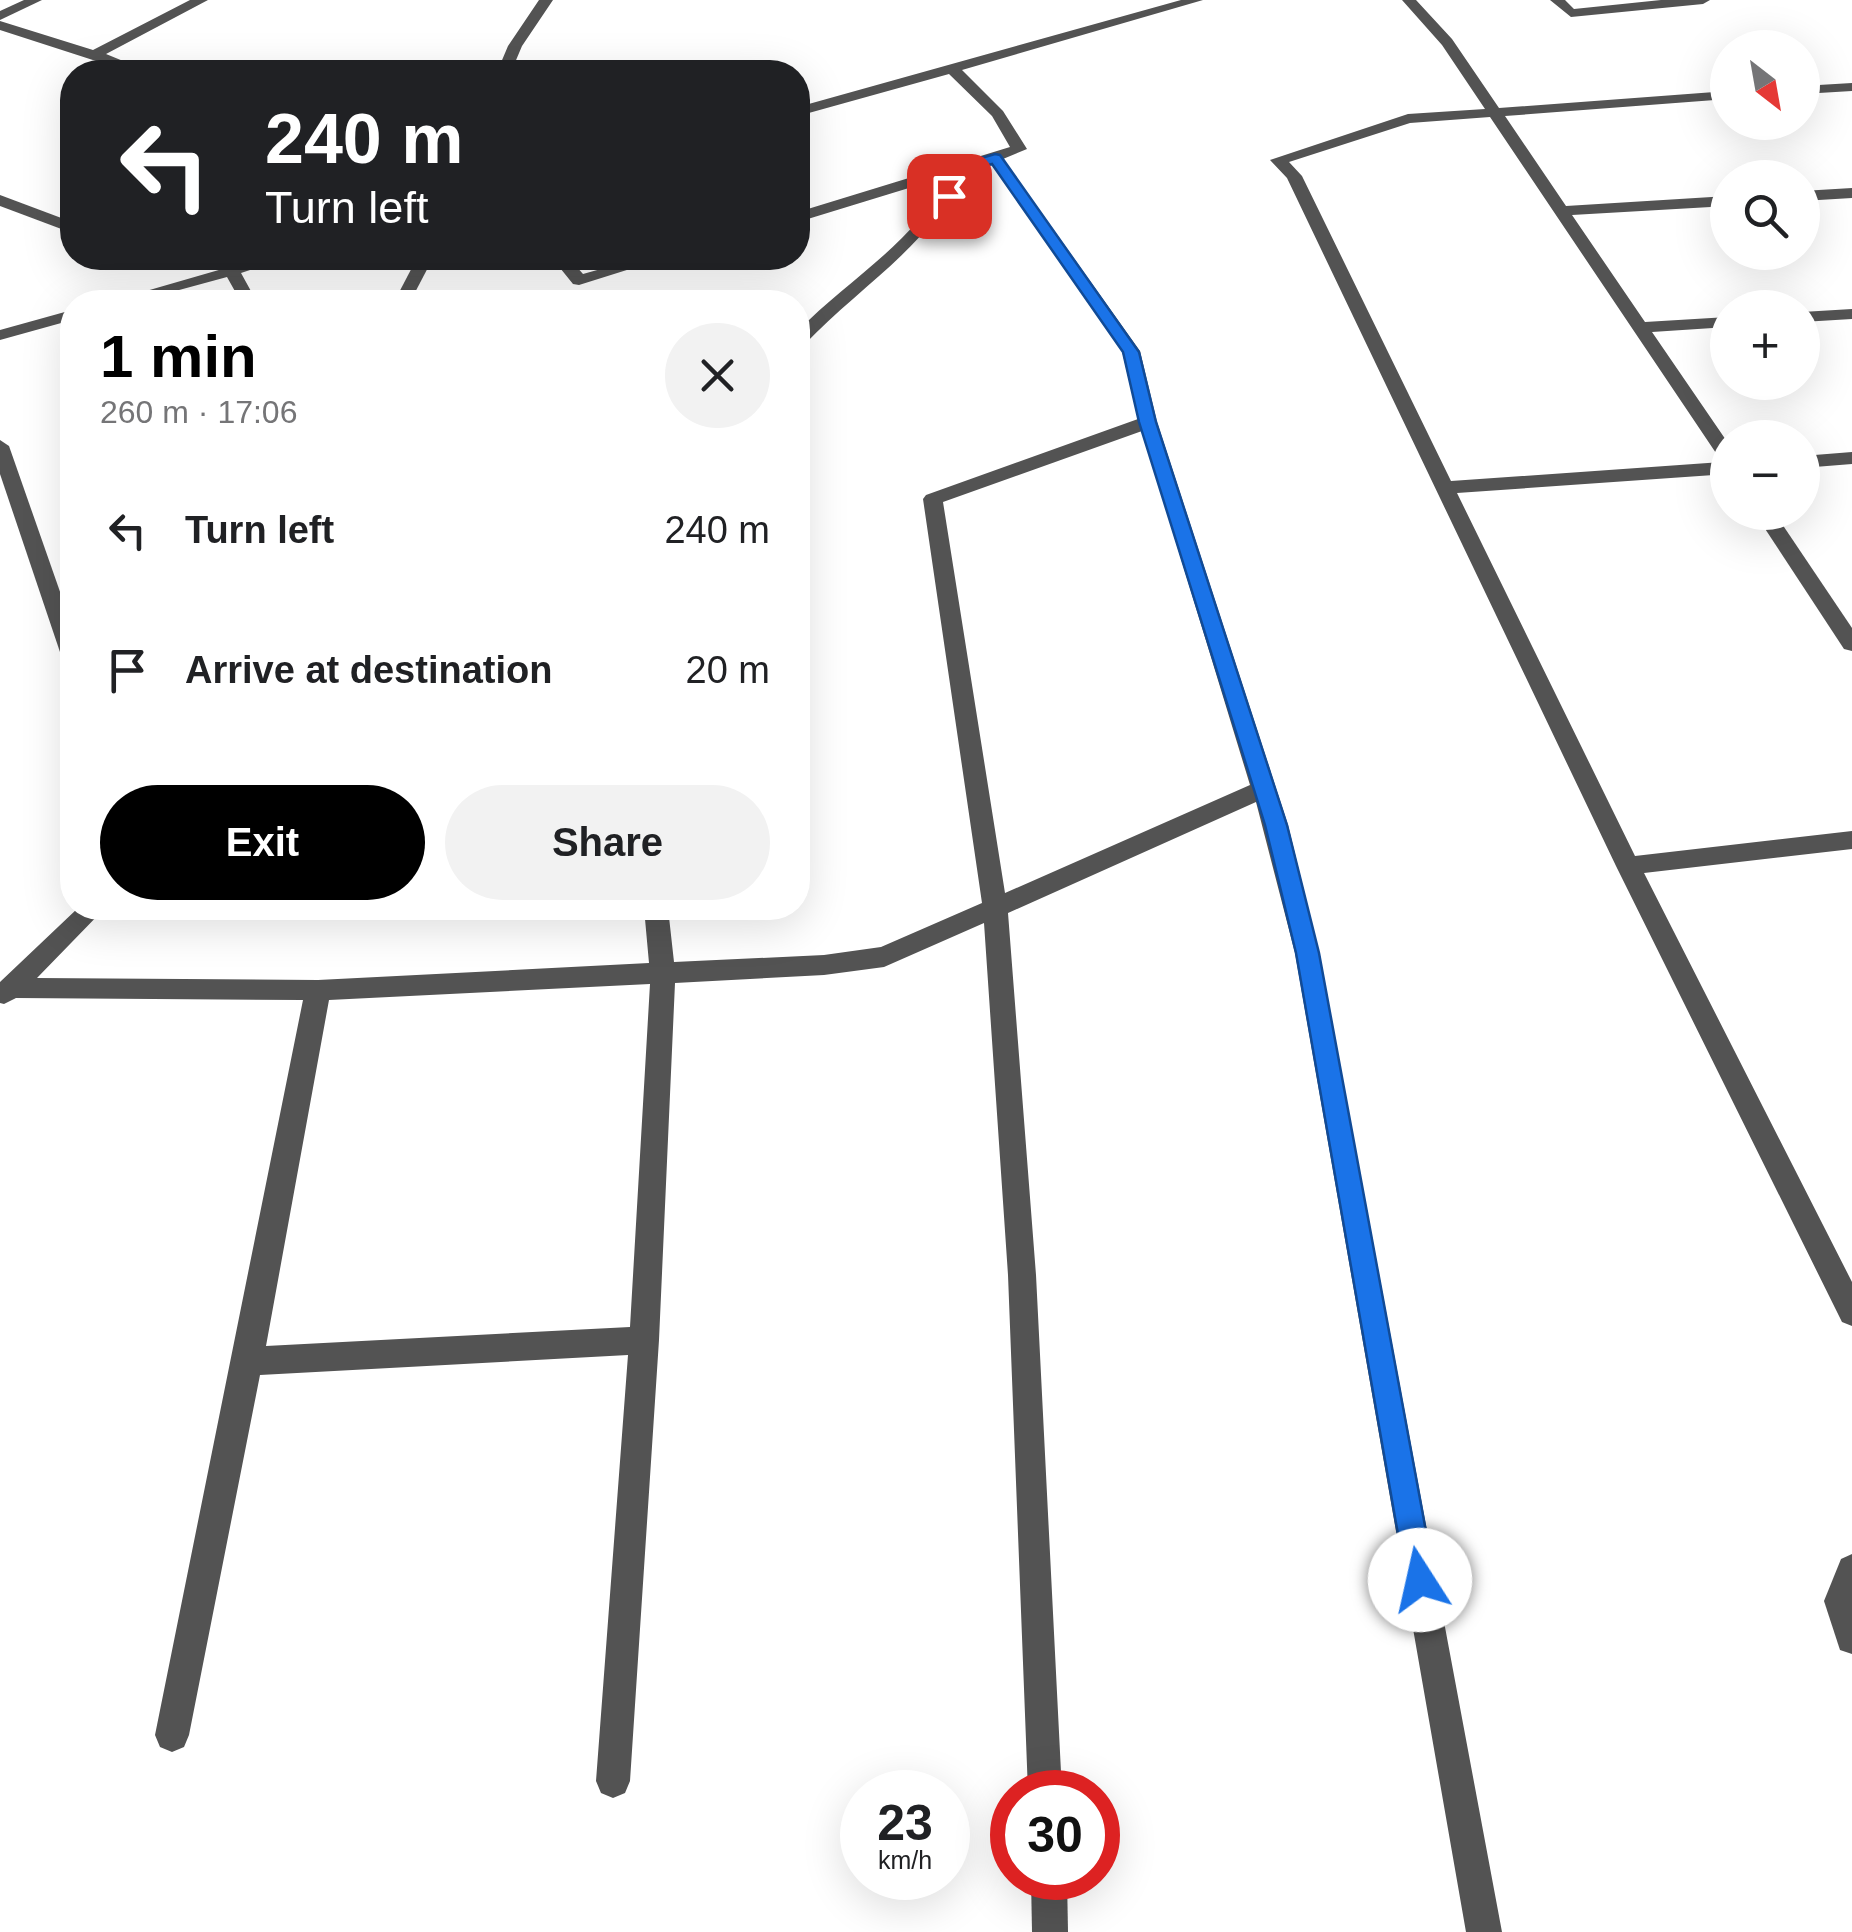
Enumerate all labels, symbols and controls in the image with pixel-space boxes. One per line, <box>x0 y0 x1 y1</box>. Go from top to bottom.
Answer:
north arrow <box>1710 30 1820 140</box>
map controls <box>1710 30 1820 530</box>
icon: left <box>100 100 230 230</box>
text: 240 m <box>265 100 463 178</box>
pin <box>907 154 992 239</box>
button: search <box>1710 160 1820 270</box>
icon: arrive <box>922 169 977 224</box>
text: Turn left <box>265 182 428 233</box>
button: + <box>1710 290 1820 400</box>
text: 1 min <box>100 323 257 390</box>
button: close <box>665 323 770 428</box>
text: 260 m · 17:06 <box>100 394 297 430</box>
button: − <box>1710 420 1820 530</box>
icon: left <box>100 503 155 558</box>
text: Turn left <box>185 509 334 551</box>
text: 240 m <box>664 509 770 551</box>
icon: arrive <box>100 643 155 698</box>
text: Arrive at destination <box>185 649 552 691</box>
text: 20 m <box>686 649 770 691</box>
button: Exit <box>100 785 425 900</box>
button: Share <box>445 785 770 900</box>
position arrow <box>1368 1528 1472 1632</box>
speed limit sign: 30 <box>990 1770 1120 1900</box>
text: 23 <box>877 1795 933 1851</box>
text: km/h <box>878 1846 932 1874</box>

